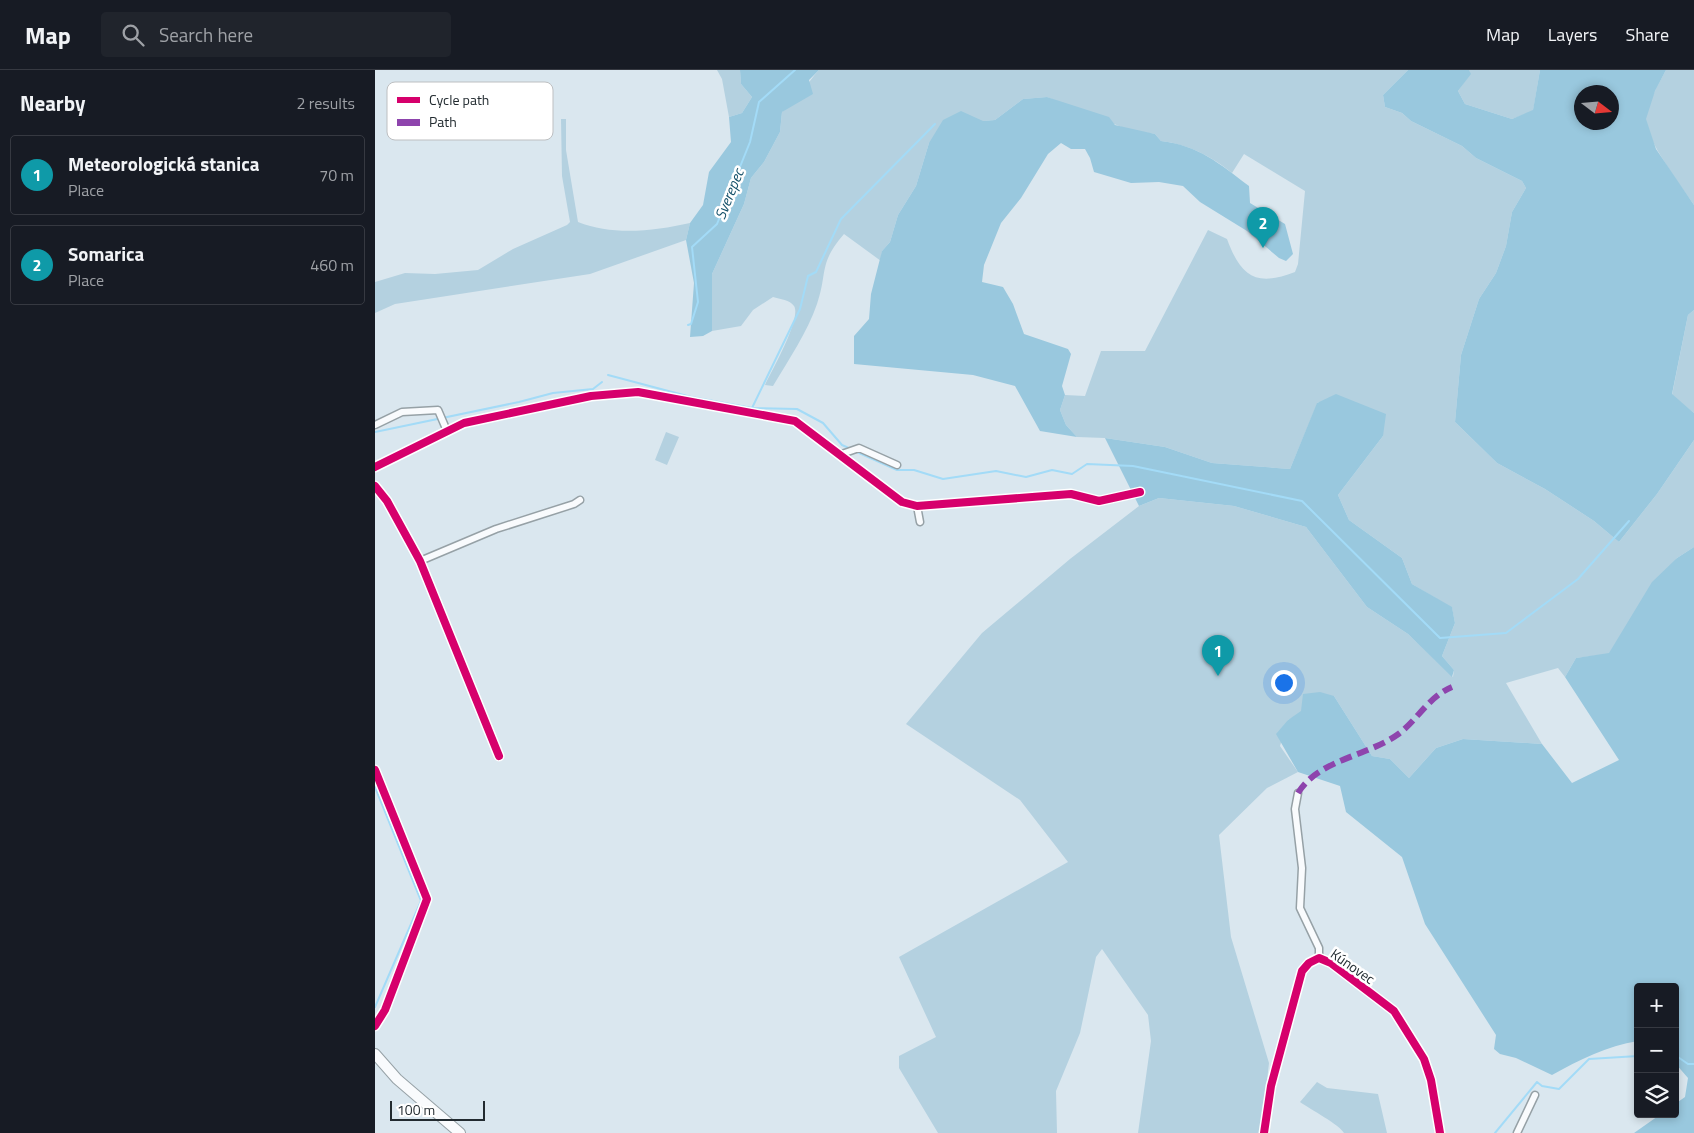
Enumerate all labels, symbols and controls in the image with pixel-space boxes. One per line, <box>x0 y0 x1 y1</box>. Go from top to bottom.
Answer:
search box <box>101 12 451 57</box>
text: Map <box>25 17 71 53</box>
text: Search here <box>159 20 253 49</box>
icon: search <box>119 21 147 49</box>
text: Map <box>1486 21 1520 48</box>
text: Layers <box>1548 21 1597 48</box>
text: Share <box>1625 21 1669 48</box>
legend <box>387 82 553 140</box>
north arrow <box>1574 85 1619 130</box>
text: Nearby <box>20 87 85 119</box>
text: Cycle path <box>429 89 489 110</box>
text: 2 results <box>296 91 355 115</box>
text: Path <box>429 111 457 132</box>
text: Meteorologická stanica <box>68 149 259 178</box>
text: 1 <box>33 163 41 187</box>
text: 70 m <box>319 163 354 187</box>
water label: Sverepec <box>708 163 750 223</box>
text: Place <box>68 178 104 202</box>
pin: 2 <box>1247 207 1279 248</box>
text: Somarica <box>68 239 144 268</box>
text: 2 <box>33 253 41 277</box>
text: 460 m <box>310 253 354 277</box>
text: Place <box>68 268 104 292</box>
pin: 1 <box>1202 635 1234 676</box>
your location <box>1271 670 1297 696</box>
street label: Kúnovec <box>1327 943 1379 989</box>
map controls <box>1634 983 1679 1118</box>
button: + <box>1634 983 1679 1028</box>
button: − <box>1634 1028 1679 1073</box>
button: layers <box>1634 1073 1679 1118</box>
scale bar <box>390 1098 485 1121</box>
text: 100 m <box>397 1099 435 1120</box>

